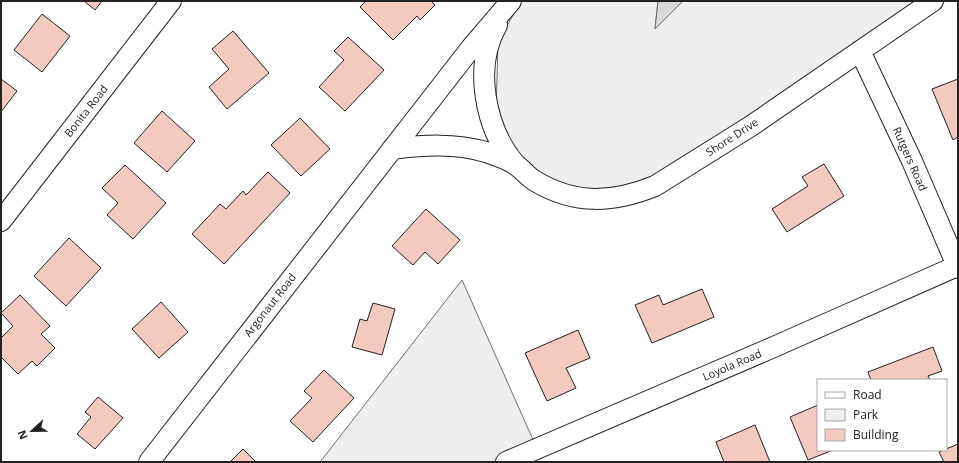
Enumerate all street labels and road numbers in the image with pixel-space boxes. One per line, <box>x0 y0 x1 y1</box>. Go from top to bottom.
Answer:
street label: Bonita Road <box>60 81 111 140</box>
street label: Shore Drive <box>703 114 761 159</box>
street label: Rutgers Road <box>890 124 931 193</box>
street label: Argonaut Road <box>240 270 299 340</box>
street label: Loyola Road <box>700 345 763 384</box>

